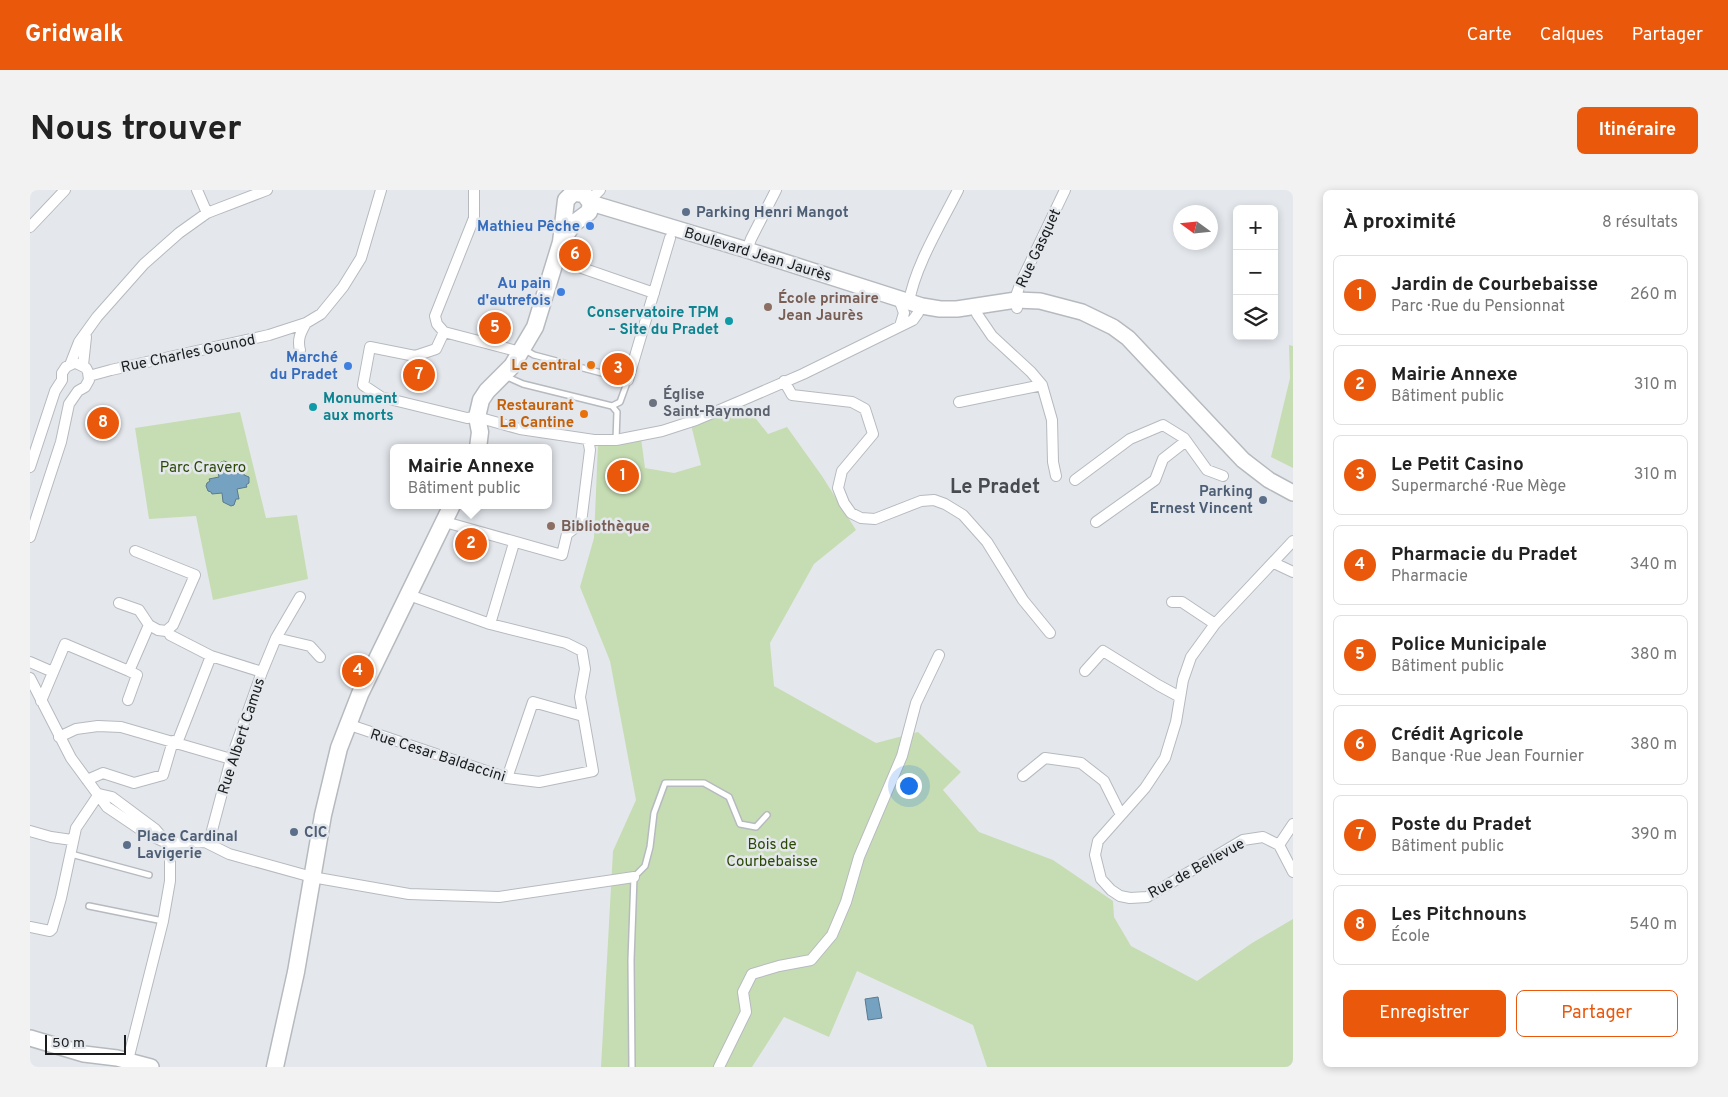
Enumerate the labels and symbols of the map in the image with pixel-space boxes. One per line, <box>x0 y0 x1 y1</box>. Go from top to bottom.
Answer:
place label: Parking Henri Mangot <box>696 204 849 223</box>
north arrow <box>1173 205 1218 250</box>
marker: Parking Henri Mangot <box>680 206 692 218</box>
street label: Rue Gasquet <box>1013 206 1066 291</box>
place label: Mathieu Pêche <box>477 218 580 237</box>
marker: Mathieu Pêche <box>584 220 596 232</box>
street label: Boulevard Jean Jaurès <box>682 224 834 287</box>
pin: 6 <box>559 236 591 274</box>
place label: Au pain d'autrefois <box>477 275 551 311</box>
marker: Au pain d'autrefois <box>555 286 567 298</box>
place label: École primaire Jean Jaurès <box>778 289 879 326</box>
marker: École primaire Jean Jaurès <box>762 301 774 313</box>
place label: Conservatoire TPM – Site du Pradet <box>587 304 719 340</box>
pin: 5 <box>479 309 511 347</box>
marker: Conservatoire TPM – Site du Pradet <box>723 315 735 327</box>
street label: Rue Charles Gounod <box>119 331 257 378</box>
place label: Marché du Pradet <box>270 349 338 385</box>
pin: 3 <box>602 350 634 388</box>
pin: 7 <box>403 356 435 394</box>
place label: Le central <box>511 357 581 376</box>
marker: Le central <box>585 359 597 371</box>
marker: Marché du Pradet <box>342 360 354 372</box>
place label: Église Saint-Raymond <box>663 385 771 422</box>
place label: Monument aux morts <box>323 390 398 426</box>
place label: Restaurant La Cantine <box>497 397 574 433</box>
marker: Église Saint-Raymond <box>647 397 659 409</box>
marker: Monument aux morts <box>307 401 319 413</box>
pin: 8 <box>87 404 119 442</box>
marker: Restaurant La Cantine <box>578 408 590 420</box>
pin: 1 <box>607 457 639 495</box>
park label: Parc Cravero <box>160 459 246 478</box>
district label: Le Pradet <box>950 475 1040 501</box>
place label: Parking Ernest Vincent <box>1150 483 1253 519</box>
marker: Parking Ernest Vincent <box>1257 494 1269 506</box>
place label: Bibliothèque <box>561 518 650 537</box>
marker: Bibliothèque <box>545 520 557 532</box>
pin: 2 <box>455 525 487 563</box>
pin: 4 <box>342 652 374 690</box>
street label: Rue Albert Camus <box>215 676 270 797</box>
street label: Rue Cesar Baldaccini <box>367 726 508 787</box>
your location <box>896 773 922 799</box>
place label: CIC <box>304 824 327 843</box>
marker: CIC <box>288 826 300 838</box>
place label: Place Cardinal Lavigerie <box>137 828 238 864</box>
street label: Rue de Bellevue <box>1145 835 1248 904</box>
park label: Bois de Courbebaisse <box>726 836 818 872</box>
marker: Place Cardinal Lavigerie <box>121 839 133 851</box>
scale bar <box>45 1032 126 1055</box>

